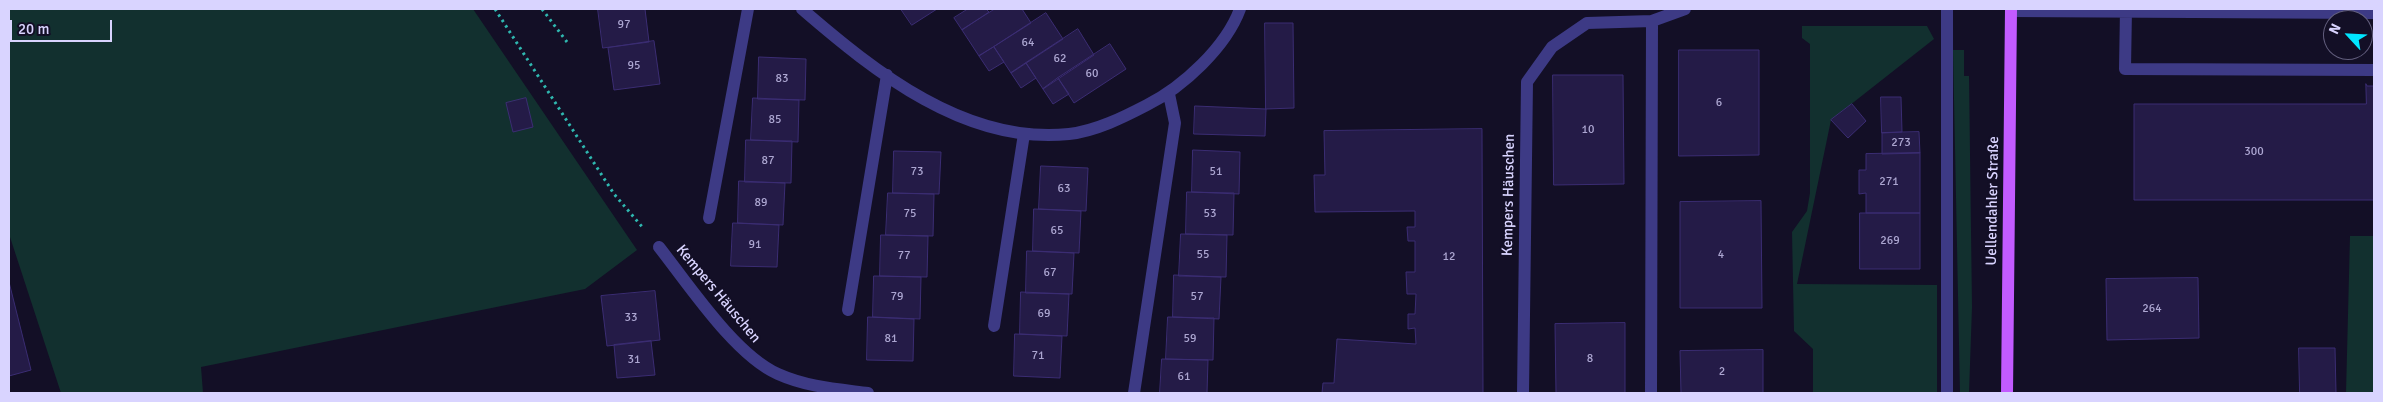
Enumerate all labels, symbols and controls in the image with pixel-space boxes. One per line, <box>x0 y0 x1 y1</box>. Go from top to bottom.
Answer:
scale bar <box>12 10 115 42</box>
north arrow <box>2323 10 2373 60</box>
house number: 97 <box>618 18 630 32</box>
text: 20 m <box>18 20 49 38</box>
text: N <box>2325 21 2345 37</box>
house number: 64 <box>1022 36 1034 50</box>
house number: 62 <box>1054 52 1066 66</box>
house number: 95 <box>628 59 640 73</box>
house number: 60 <box>1086 67 1098 81</box>
house number: 83 <box>776 72 788 86</box>
house number: 6 <box>1716 96 1722 110</box>
house number: 85 <box>769 113 781 127</box>
house number: 10 <box>1582 123 1594 137</box>
street label: Kempers Häuschen <box>1499 134 1519 256</box>
house number: 273 <box>1891 136 1911 150</box>
street label: Uellendahler Straße <box>1983 136 2003 266</box>
house number: 300 <box>2244 145 2264 159</box>
house number: 87 <box>762 154 774 168</box>
house number: 73 <box>911 165 923 179</box>
house number: 51 <box>1210 165 1222 179</box>
house number: 271 <box>1879 175 1899 189</box>
house number: 63 <box>1058 182 1070 196</box>
house number: 89 <box>755 196 767 210</box>
house number: 75 <box>904 207 916 221</box>
house number: 53 <box>1204 207 1216 221</box>
house number: 65 <box>1051 224 1063 238</box>
house number: 269 <box>1880 234 1900 248</box>
house number: 91 <box>749 238 761 252</box>
street label: Kempers Häuschen <box>672 241 764 347</box>
house number: 55 <box>1197 248 1209 262</box>
house number: 4 <box>1718 248 1724 262</box>
house number: 77 <box>898 249 910 263</box>
house number: 12 <box>1443 250 1455 264</box>
house number: 67 <box>1044 266 1056 280</box>
house number: 79 <box>891 290 903 304</box>
house number: 57 <box>1191 290 1203 304</box>
house number: 264 <box>2142 302 2162 316</box>
house number: 69 <box>1038 307 1050 321</box>
house number: 33 <box>625 311 637 325</box>
house number: 81 <box>885 332 897 346</box>
house number: 59 <box>1184 332 1196 346</box>
house number: 71 <box>1032 349 1044 363</box>
house number: 8 <box>1587 352 1593 366</box>
house number: 31 <box>628 353 640 367</box>
house number: 2 <box>1719 365 1725 379</box>
house number: 61 <box>1178 370 1190 384</box>

